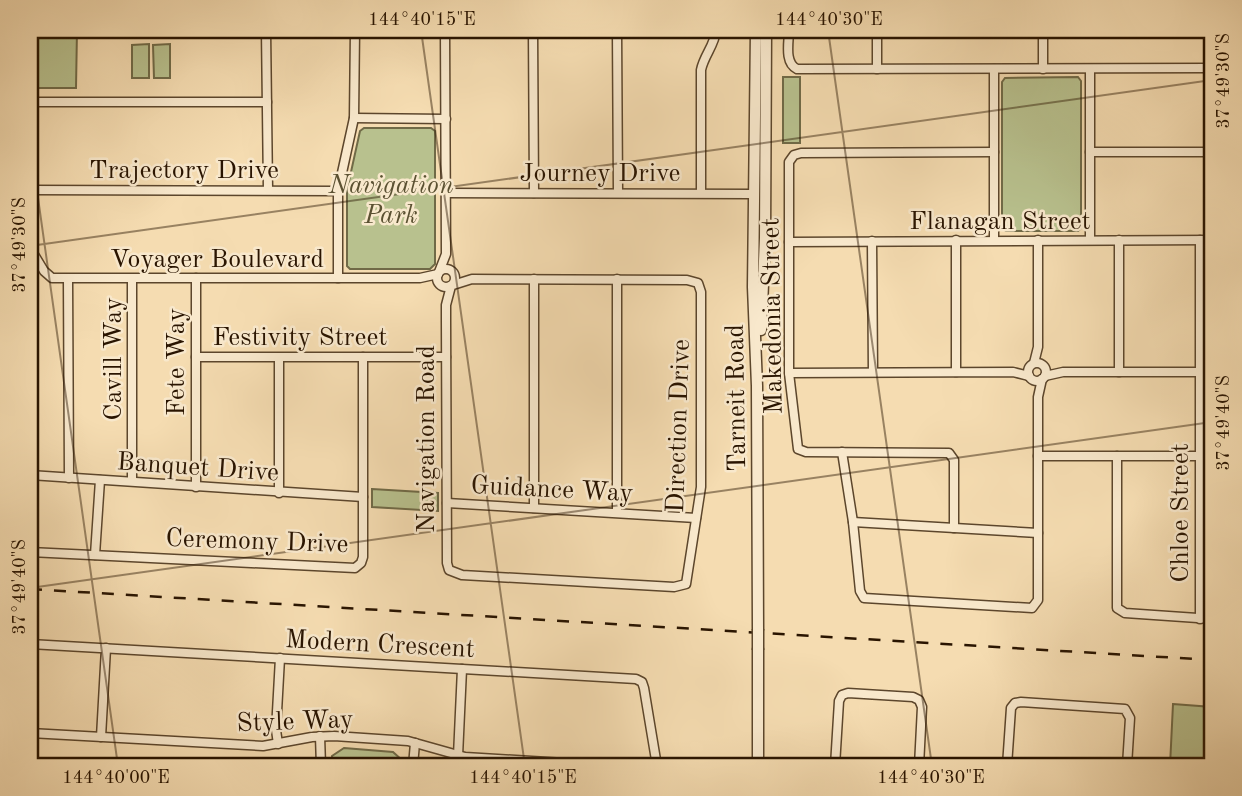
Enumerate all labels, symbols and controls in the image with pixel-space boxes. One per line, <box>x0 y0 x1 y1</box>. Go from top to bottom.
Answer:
text: 144°40'15"E <box>368 11 476 29</box>
text: 144°40'30"E <box>775 11 883 29</box>
text: 37°49'30"S <box>1215 33 1233 129</box>
street label: Trajectory Drive <box>89 158 279 184</box>
street label: Journey Drive <box>520 161 681 187</box>
park label: Navigation Park <box>327 173 454 229</box>
text: 37°49'30"S <box>11 197 29 293</box>
street label: Flanagan Street <box>909 209 1091 235</box>
street label: Makedonia Street <box>758 217 788 415</box>
street label: Voyager Boulevard <box>110 247 324 273</box>
street label: Cavill Way <box>101 297 127 421</box>
street label: Fete Way <box>164 308 190 416</box>
street label: Tarneit Road <box>723 324 751 472</box>
street label: Festivity Street <box>213 325 387 351</box>
street label: Direction Drive <box>663 339 695 513</box>
street label: Navigation Road <box>414 345 440 533</box>
text: 37°49'40"S <box>1215 375 1233 471</box>
street label: Chloe Street <box>1168 443 1194 583</box>
street label: Banquet Drive <box>116 449 280 487</box>
street label: Guidance Way <box>470 473 634 507</box>
street label: Ceremony Drive <box>165 526 349 558</box>
text: 37°49'40"S <box>11 539 29 635</box>
street label: Modern Crescent <box>284 627 475 663</box>
street label: Style Way <box>236 707 354 737</box>
text: 144°40'00"E <box>62 769 170 787</box>
text: 144°40'15"E <box>469 769 577 787</box>
text: 144°40'30"E <box>877 769 985 787</box>

